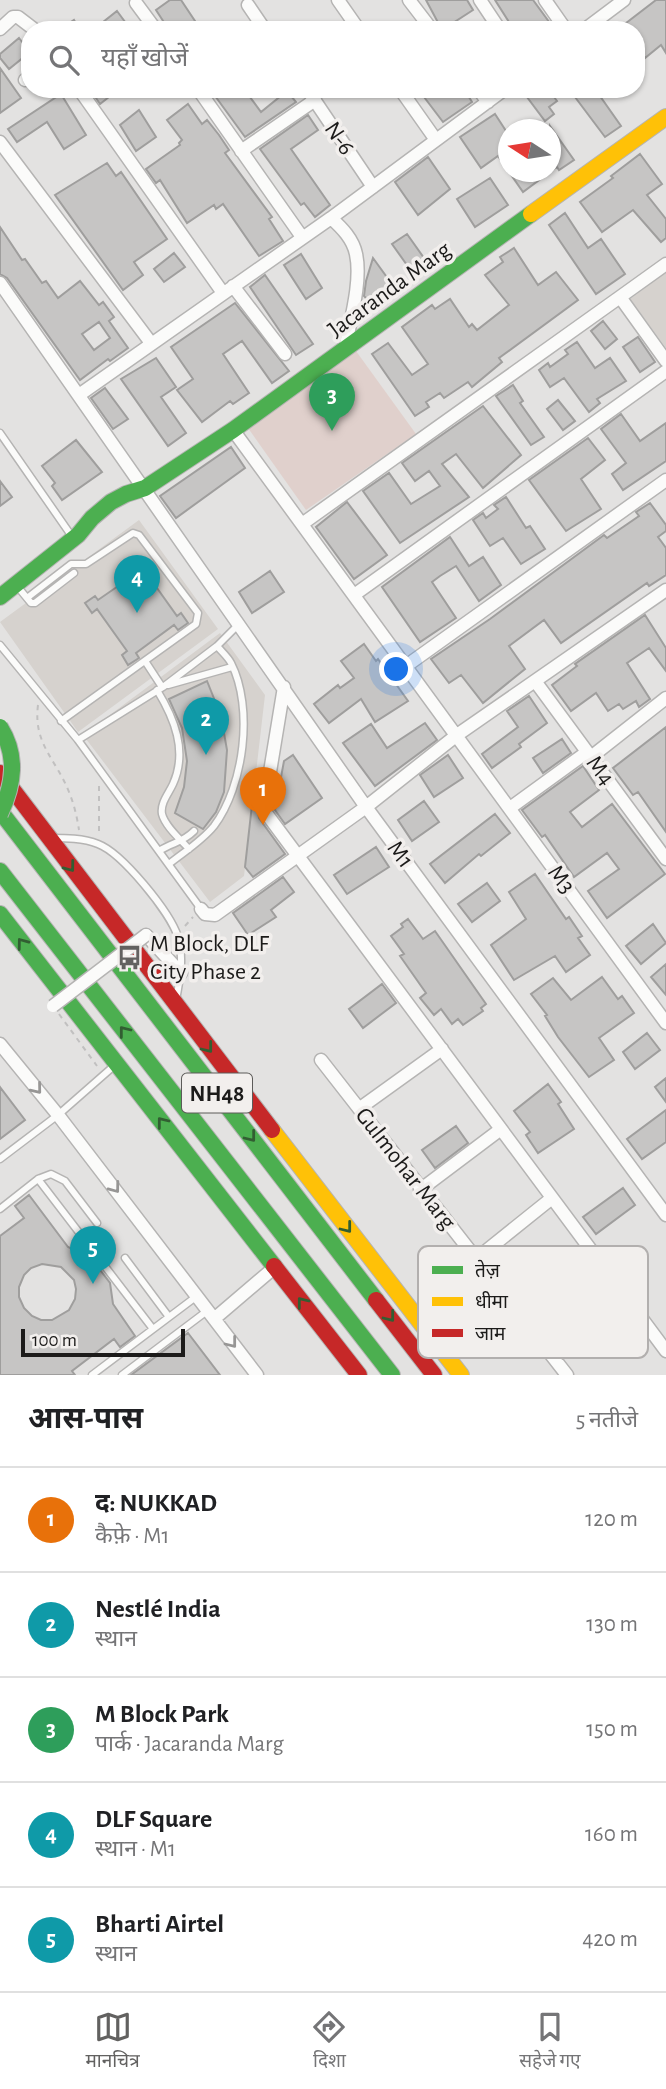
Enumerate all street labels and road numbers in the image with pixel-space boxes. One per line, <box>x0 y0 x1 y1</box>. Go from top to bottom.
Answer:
street label: N-6 <box>320 118 359 159</box>
street label: Jacaranda Marg <box>324 237 456 342</box>
street label: M4 <box>582 751 619 790</box>
street label: M1 <box>382 837 418 873</box>
street label: M3 <box>543 861 579 898</box>
road number: NH48 <box>182 1074 252 1112</box>
street label: Gulmohar Marg <box>350 1103 460 1234</box>

